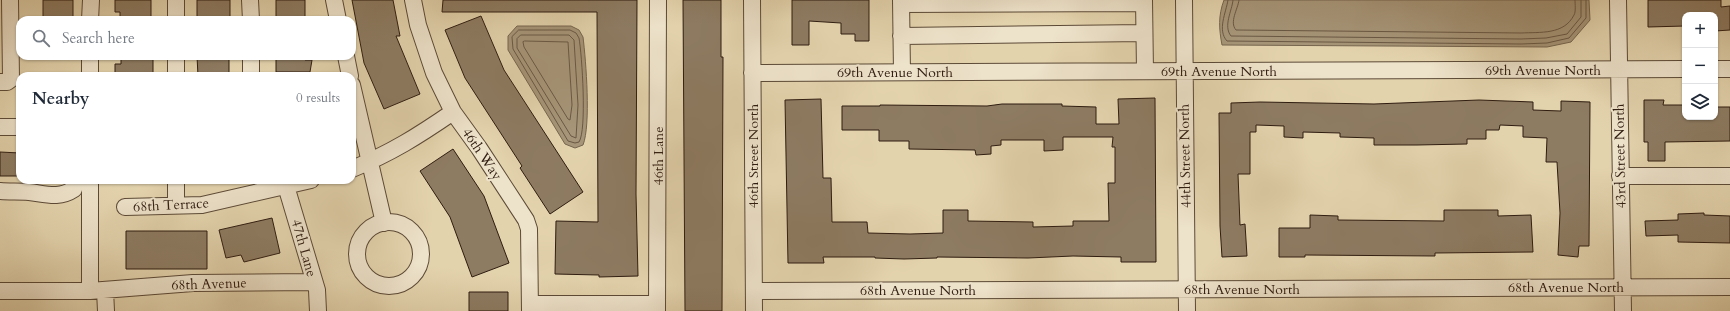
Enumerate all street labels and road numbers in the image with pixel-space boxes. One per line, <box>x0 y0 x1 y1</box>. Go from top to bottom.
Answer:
street label: 69th Avenue North <box>1485 61 1601 80</box>
street label: 69th Avenue North <box>1161 62 1277 81</box>
street label: 69th Avenue North <box>837 63 953 82</box>
street label: 44th Street North <box>1175 103 1195 208</box>
street label: 43rd Street North <box>1610 103 1630 209</box>
street label: 46th Street North <box>744 104 763 208</box>
street label: 46th Way <box>458 124 507 184</box>
street label: 46th Lane <box>649 126 668 186</box>
street label: 68th Terrace <box>133 194 209 216</box>
street label: 47th Lane <box>287 217 321 279</box>
street label: 68th Avenue <box>171 273 247 295</box>
street label: 68th Avenue North <box>1508 278 1624 297</box>
street label: 68th Avenue North <box>1184 280 1300 299</box>
street label: 68th Avenue North <box>860 281 976 300</box>

